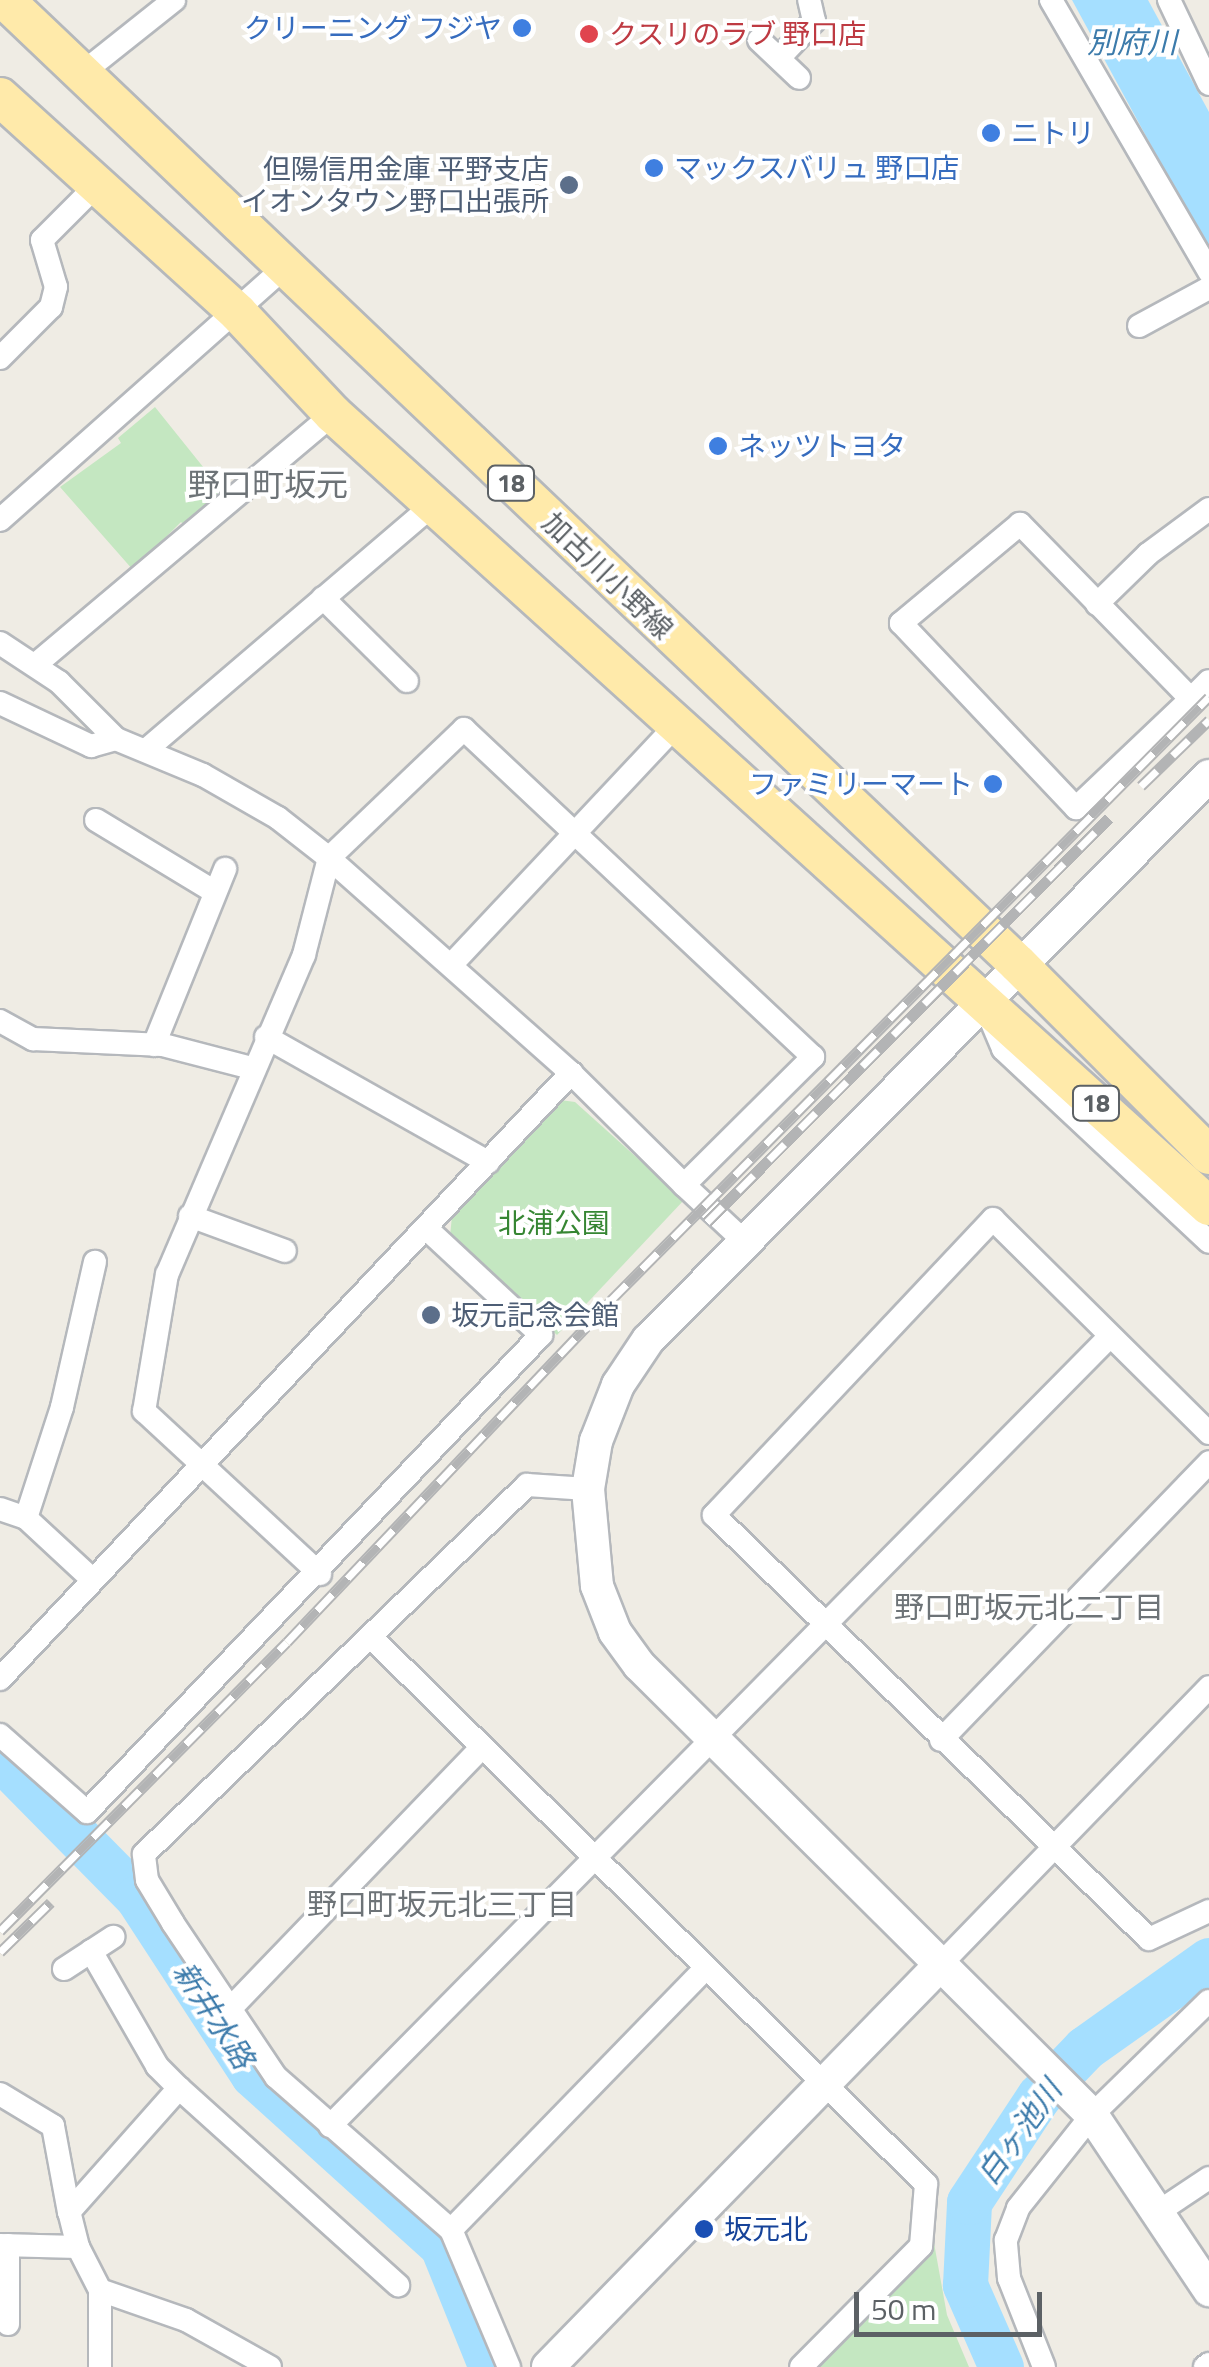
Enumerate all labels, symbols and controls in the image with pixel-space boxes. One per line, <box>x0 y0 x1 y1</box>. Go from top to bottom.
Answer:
place label: クリーニング フジヤ <box>244 11 502 45</box>
marker: クリーニング フジヤ <box>511 17 533 39</box>
place label: クスリのラブ 野口店 <box>609 17 867 51</box>
marker: クスリのラブ 野口店 <box>578 23 600 45</box>
water label: 別府川 <box>1087 24 1177 60</box>
place label: ニトリ <box>1011 116 1095 150</box>
marker: ニトリ <box>980 122 1002 144</box>
place label: マックスバリュ 野口店 <box>674 151 960 185</box>
place label: 但陽信用金庫 平野支店 イオンタウン野口出張所 <box>241 152 549 218</box>
marker: マックスバリュ 野口店 <box>643 157 665 179</box>
marker: 但陽信用金庫 平野支店 イオンタウン野口出張所 <box>558 174 580 196</box>
place label: ネッツトヨタ <box>738 429 906 463</box>
marker: ネッツトヨタ <box>707 435 729 457</box>
road number: 18 <box>486 463 536 503</box>
district label: 野口町坂元 <box>188 465 348 503</box>
street label: 加古川小野線 <box>536 506 680 646</box>
place label: ファミリーマート <box>749 767 973 801</box>
marker: ファミリーマート <box>982 773 1004 795</box>
road number: 18 <box>1071 1083 1121 1123</box>
park label: 北浦公園 <box>498 1206 610 1240</box>
place label: 坂元記念会館 <box>451 1298 619 1332</box>
marker: 坂元記念会館 <box>420 1304 442 1326</box>
district label: 野口町坂元北二丁目 <box>894 1589 1164 1625</box>
district label: 野口町坂元北三丁目 <box>307 1886 577 1922</box>
water label: 新井水路 <box>166 1955 262 2075</box>
water label: 白ヶ池川 <box>969 2073 1069 2191</box>
place label: 坂元北 <box>724 2212 808 2246</box>
marker: 坂元北 <box>693 2218 715 2240</box>
scale bar <box>859 2272 1046 2334</box>
text: 50 m <box>871 2286 936 2332</box>

